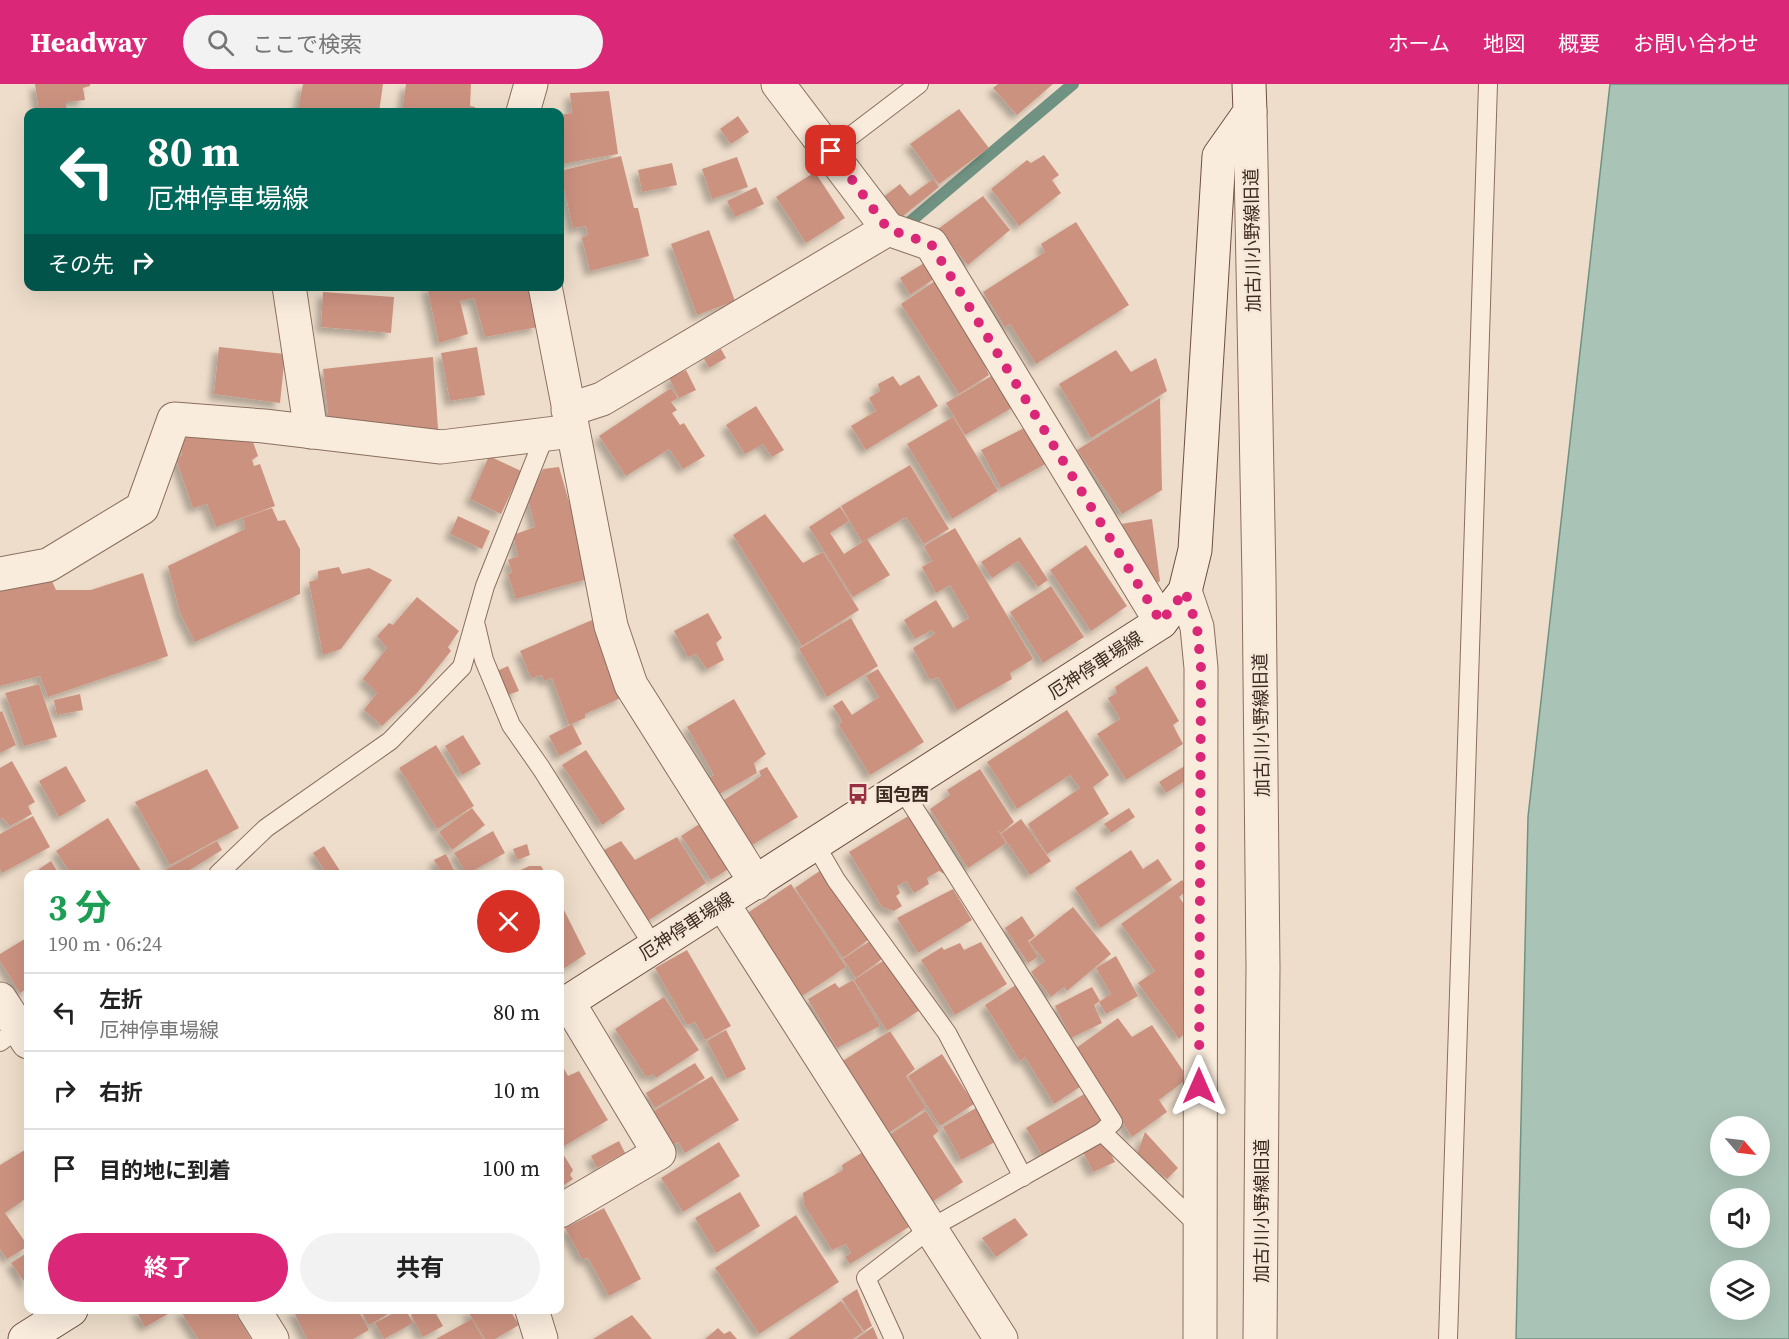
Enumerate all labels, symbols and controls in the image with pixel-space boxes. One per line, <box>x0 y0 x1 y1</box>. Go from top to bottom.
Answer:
search box <box>183 15 603 69</box>
text: Headway <box>30 23 147 61</box>
icon: search <box>204 26 237 59</box>
text: ここで検索 <box>252 29 362 59</box>
text: ホーム <box>1388 29 1450 58</box>
text: 地図 <box>1483 29 1525 58</box>
text: 概要 <box>1558 29 1600 58</box>
text: お問い合わせ <box>1633 29 1759 58</box>
text: 80 m <box>147 122 240 180</box>
pin <box>805 125 856 176</box>
icon: left <box>48 132 126 210</box>
icon: arrive <box>814 134 847 167</box>
street label: 加古川小野線旧道 <box>1238 168 1266 312</box>
text: 厄神停車場線 <box>147 180 309 217</box>
icon: right <box>126 246 159 279</box>
text: その先 <box>48 249 114 279</box>
street label: 厄神停車場線 <box>1043 625 1147 705</box>
street label: 加古川小野線旧道 <box>1247 653 1275 797</box>
bus stop icon: 国包西 <box>846 782 870 806</box>
place label: 国包西 <box>875 782 929 807</box>
text: 3 分 <box>48 883 111 932</box>
street label: 厄神停車場線 <box>634 886 738 966</box>
button: close <box>477 890 540 953</box>
text: 190 m · 06:24 <box>48 930 162 958</box>
text: 左折 <box>99 984 143 1014</box>
icon: left <box>48 996 81 1029</box>
text: 80 m <box>493 997 540 1027</box>
text: 厄神停車場線 <box>99 1016 219 1044</box>
position arrow <box>1167 1054 1231 1118</box>
icon: right <box>48 1074 81 1107</box>
text: 10 m <box>493 1075 540 1105</box>
text: 右折 <box>99 1077 143 1107</box>
north arrow <box>1710 1116 1770 1176</box>
map controls <box>1710 1116 1770 1320</box>
street label: 加古川小野線旧道 <box>1249 1139 1274 1283</box>
icon: arrive <box>48 1152 81 1185</box>
text: 100 m <box>482 1153 540 1183</box>
text: 目的地に到着 <box>99 1155 231 1185</box>
button: sound <box>1710 1188 1770 1248</box>
button: 終了 <box>48 1233 288 1302</box>
button: 共有 <box>300 1233 540 1302</box>
button: layers <box>1710 1260 1770 1320</box>

